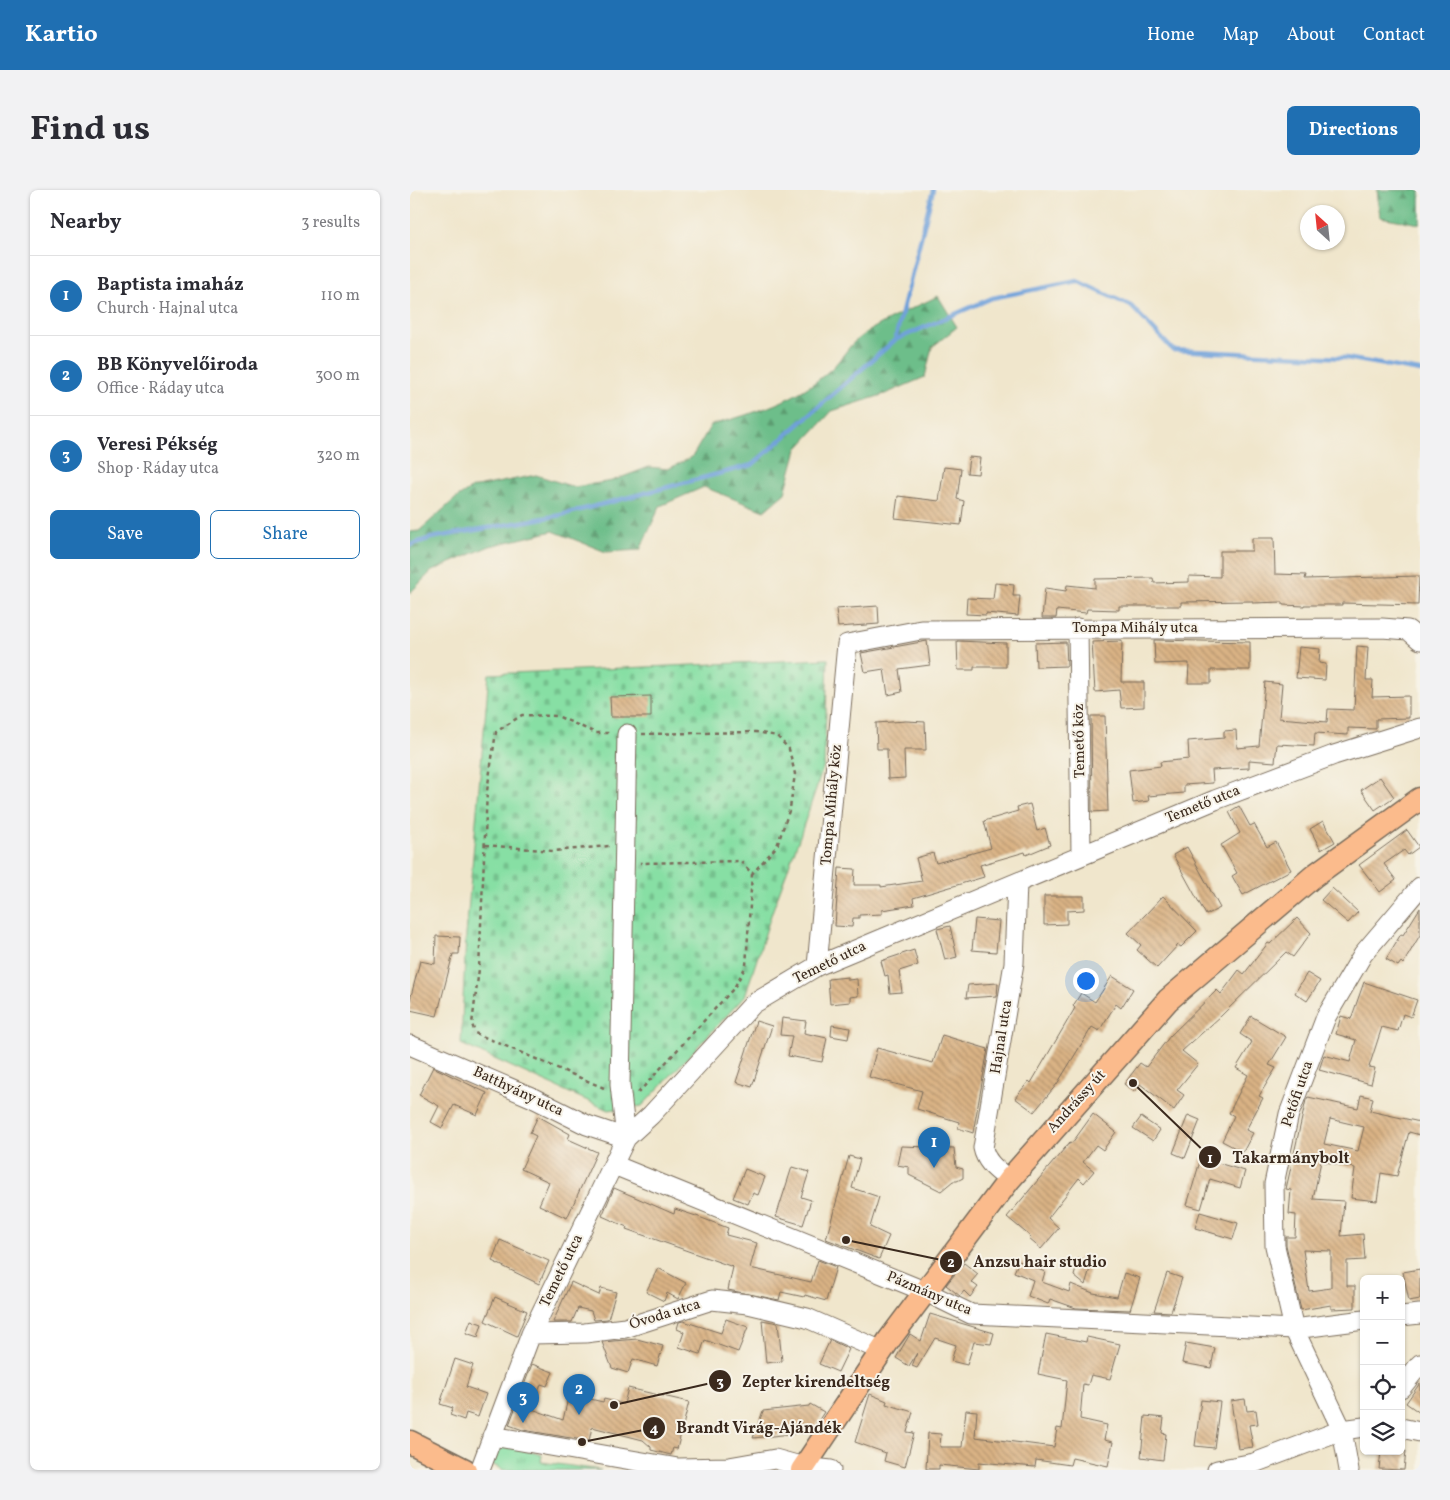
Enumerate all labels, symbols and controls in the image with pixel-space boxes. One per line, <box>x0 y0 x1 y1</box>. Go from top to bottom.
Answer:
text: Kartio <box>25 18 98 52</box>
text: Home <box>1147 23 1195 48</box>
text: Map <box>1223 23 1259 48</box>
text: About <box>1287 23 1335 48</box>
text: Contact <box>1363 23 1425 48</box>
text: Find us <box>30 106 150 154</box>
button: Directions <box>1287 106 1420 155</box>
north arrow <box>1300 205 1345 250</box>
text: Nearby <box>50 208 121 237</box>
text: 3 results <box>301 212 360 234</box>
text: Baptista imaház <box>97 272 244 298</box>
text: 1 <box>63 285 69 307</box>
text: 110 m <box>321 285 360 307</box>
text: Church · Hajnal utca <box>97 298 238 320</box>
text: BB Könyvelőiroda <box>97 352 258 378</box>
text: 2 <box>62 365 70 387</box>
text: 300 m <box>315 365 360 387</box>
text: Office · Ráday utca <box>97 378 225 400</box>
text: Veresi Pékség <box>97 432 218 458</box>
text: 3 <box>62 445 70 467</box>
text: 320 m <box>316 445 360 467</box>
text: Shop · Ráday utca <box>97 458 219 480</box>
button: Save <box>50 510 200 559</box>
button: Share <box>210 510 360 559</box>
street label: Tompa Mihály utca <box>1072 618 1198 639</box>
street label: Temető köz <box>1069 703 1091 779</box>
street label: Tompa Mihály köz <box>816 744 848 866</box>
street label: Temető utca <box>1162 780 1244 830</box>
street label: Temető utca <box>790 936 870 990</box>
your location <box>1073 968 1099 994</box>
street label: Hajnal utca <box>986 998 1018 1076</box>
street label: Petőfi utca <box>1277 1058 1319 1130</box>
street label: Batthyány utca <box>469 1062 567 1122</box>
street label: Andrássy út <box>1043 1066 1111 1138</box>
pin: 1 <box>918 1127 950 1168</box>
callout: Takarmánybolt <box>1197 1142 1360 1173</box>
text: Takarmánybolt <box>1232 1148 1350 1170</box>
text: 1 <box>1207 1149 1213 1170</box>
street label: Temető utca <box>535 1231 589 1311</box>
callout: Anzsu hair studio <box>939 1246 1117 1277</box>
text: Anzsu hair studio <box>973 1252 1107 1274</box>
text: 2 <box>947 1253 955 1274</box>
street label: Pázmány utca <box>883 1267 975 1321</box>
map controls <box>1360 1275 1405 1455</box>
button: + <box>1360 1275 1405 1320</box>
street label: Óvoda utca <box>627 1294 703 1336</box>
button: − <box>1360 1320 1405 1365</box>
button: locate <box>1360 1365 1405 1410</box>
callout: Zepter kirendeltség <box>707 1366 900 1397</box>
text: 3 <box>716 1372 724 1393</box>
text: Zepter kirendeltség <box>742 1372 890 1394</box>
pin: 2 <box>563 1374 595 1415</box>
pin: 3 <box>507 1382 539 1423</box>
button: layers <box>1360 1410 1405 1455</box>
callout: Brandt Virág-Ajándék <box>642 1412 852 1443</box>
text: Brandt Virág-Ajándék <box>676 1418 842 1440</box>
text: 4 <box>649 1419 659 1440</box>

